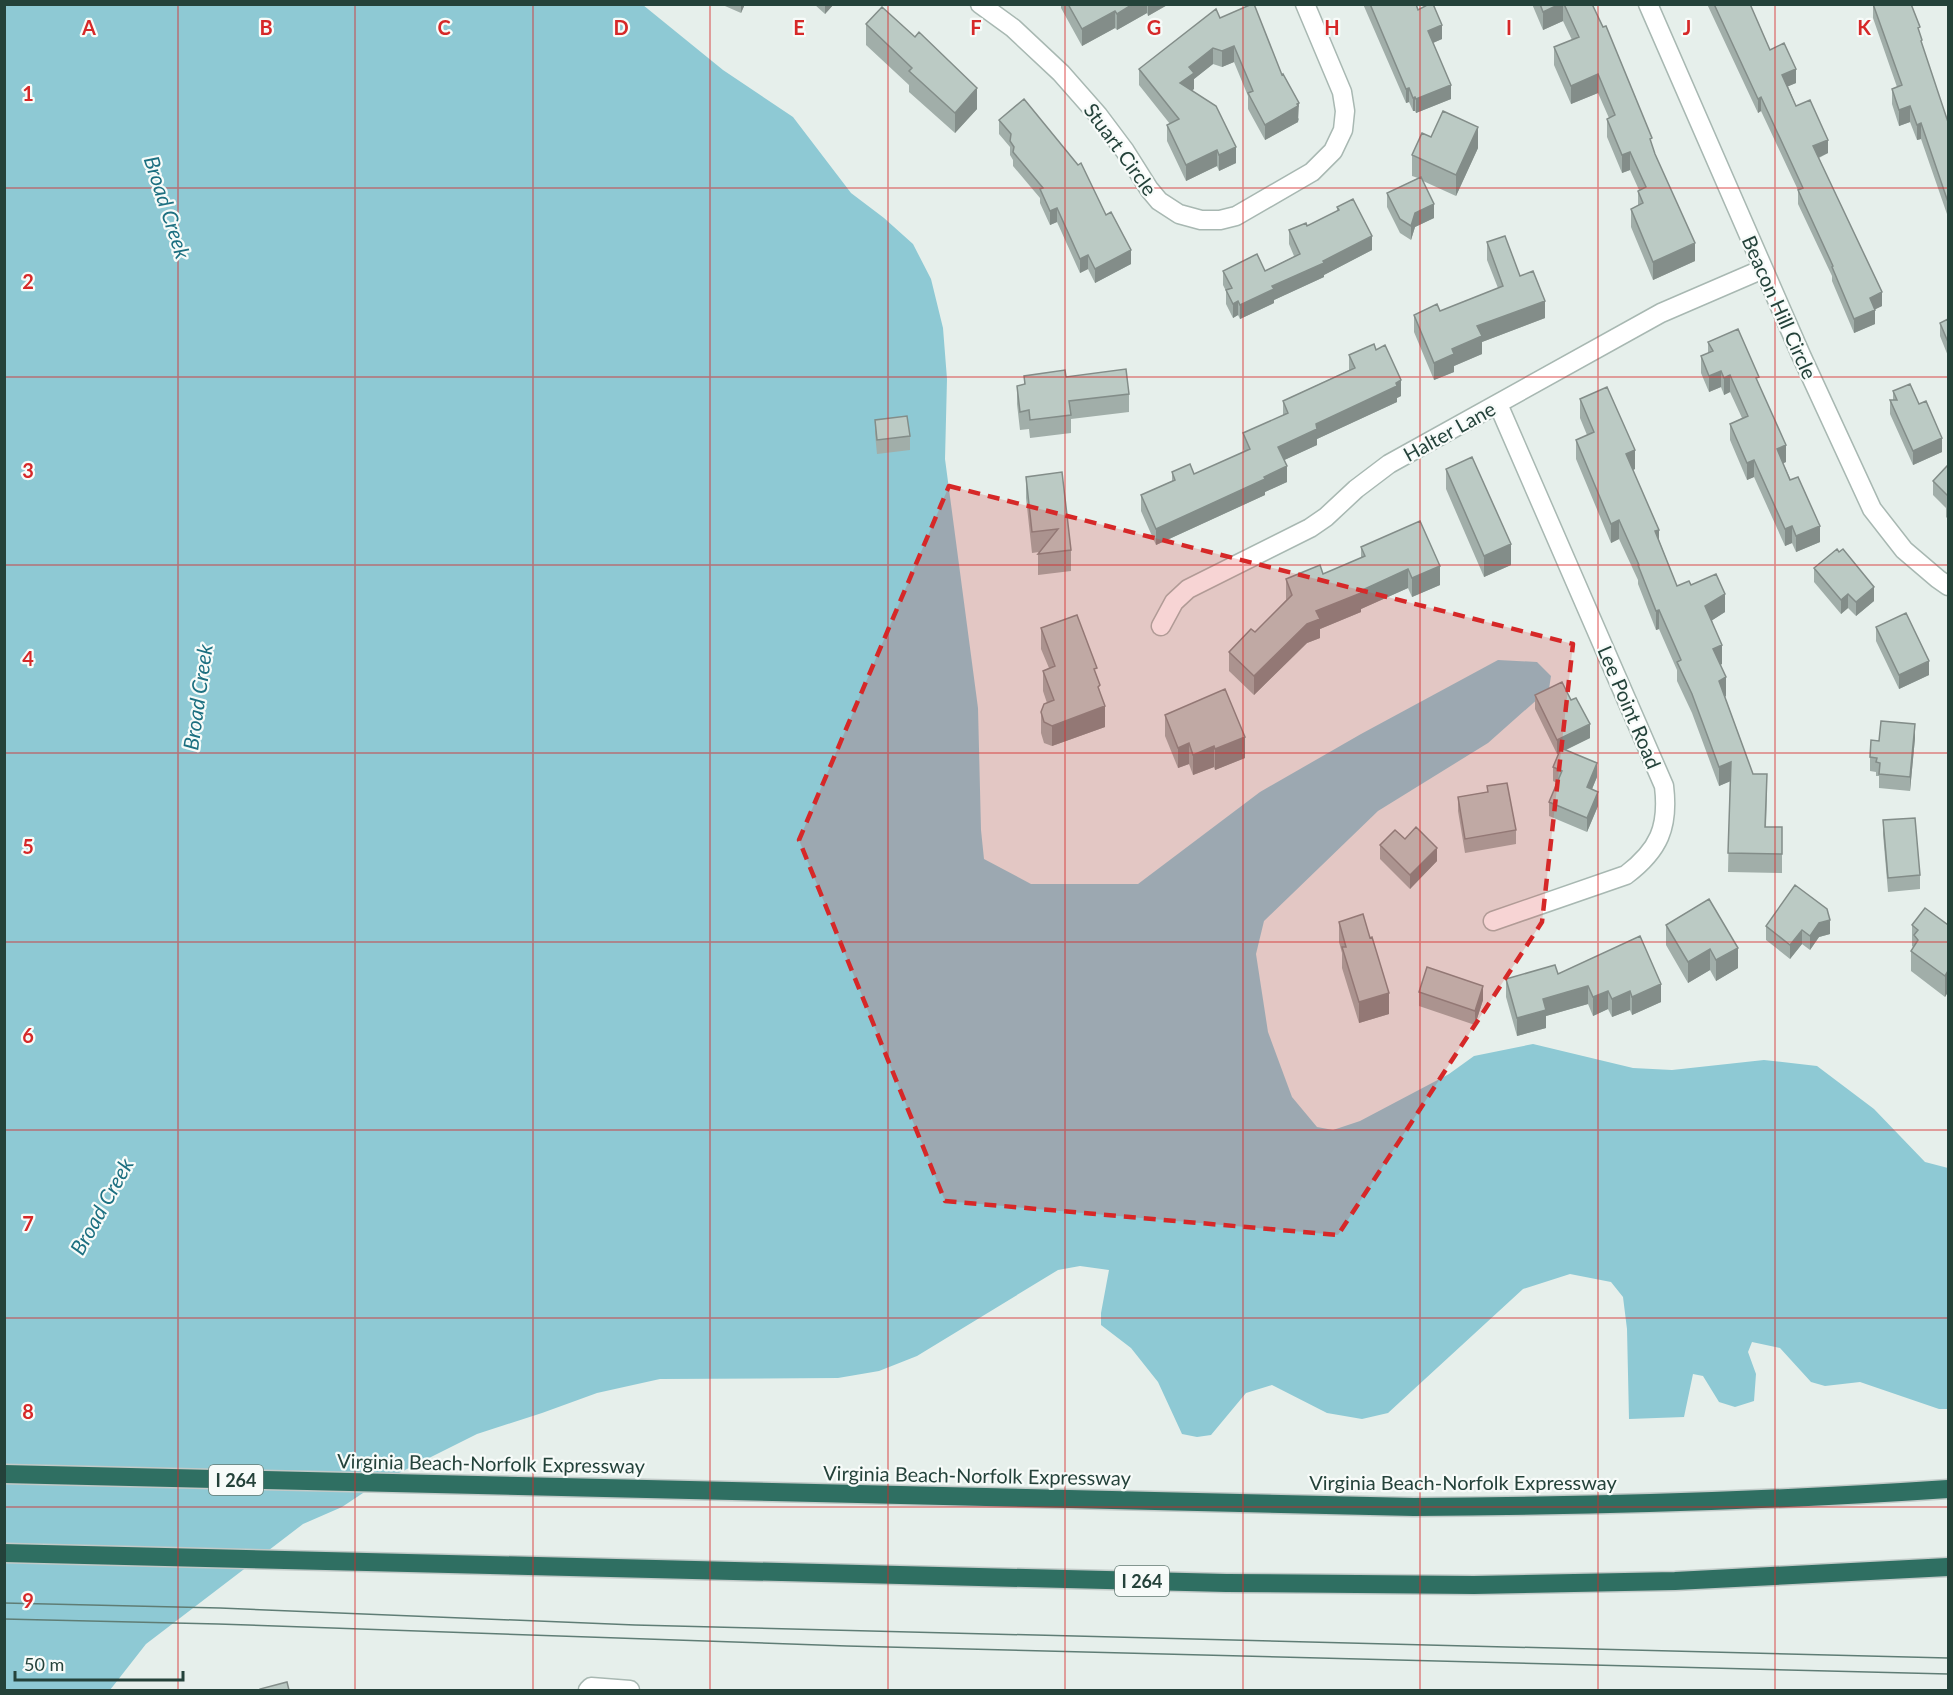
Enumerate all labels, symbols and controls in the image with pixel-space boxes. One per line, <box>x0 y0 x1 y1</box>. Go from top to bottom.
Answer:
text: A <box>81 15 96 39</box>
text: B <box>259 15 273 39</box>
text: C <box>437 15 451 39</box>
text: D <box>613 15 629 39</box>
text: E <box>793 15 805 39</box>
text: F <box>970 15 982 39</box>
text: G <box>1147 15 1161 39</box>
text: H <box>1324 15 1340 39</box>
text: I <box>1506 15 1512 39</box>
text: J <box>1683 15 1691 39</box>
text: K <box>1857 15 1871 39</box>
text: 1 <box>22 81 34 105</box>
street label: Stuart Circle <box>1080 98 1162 200</box>
water label: Broad Creek <box>140 152 197 263</box>
street label: Beacon Hill Circle <box>1738 231 1822 383</box>
text: 2 <box>22 269 34 293</box>
street label: Halter Lane <box>1399 396 1499 466</box>
text: 3 <box>22 458 34 482</box>
water label: Broad Creek <box>177 641 217 752</box>
street label: Lee Point Road <box>1593 642 1667 772</box>
text: 4 <box>22 646 34 670</box>
text: 5 <box>22 834 34 858</box>
text: 6 <box>22 1023 34 1047</box>
water label: Broad Creek <box>64 1152 138 1259</box>
text: 7 <box>22 1211 34 1235</box>
text: 8 <box>22 1399 34 1423</box>
street label: Virginia Beach-Norfolk Expressway <box>337 1448 646 1478</box>
street label: Virginia Beach-Norfolk Expressway <box>823 1460 1132 1490</box>
road number: I 264 <box>209 1465 263 1495</box>
street label: Virginia Beach-Norfolk Expressway <box>1309 1470 1618 1494</box>
road number: I 264 <box>1115 1566 1169 1596</box>
text: 9 <box>22 1588 34 1612</box>
scale bar <box>15 1644 183 1682</box>
text: 50 m <box>24 1653 64 1675</box>

